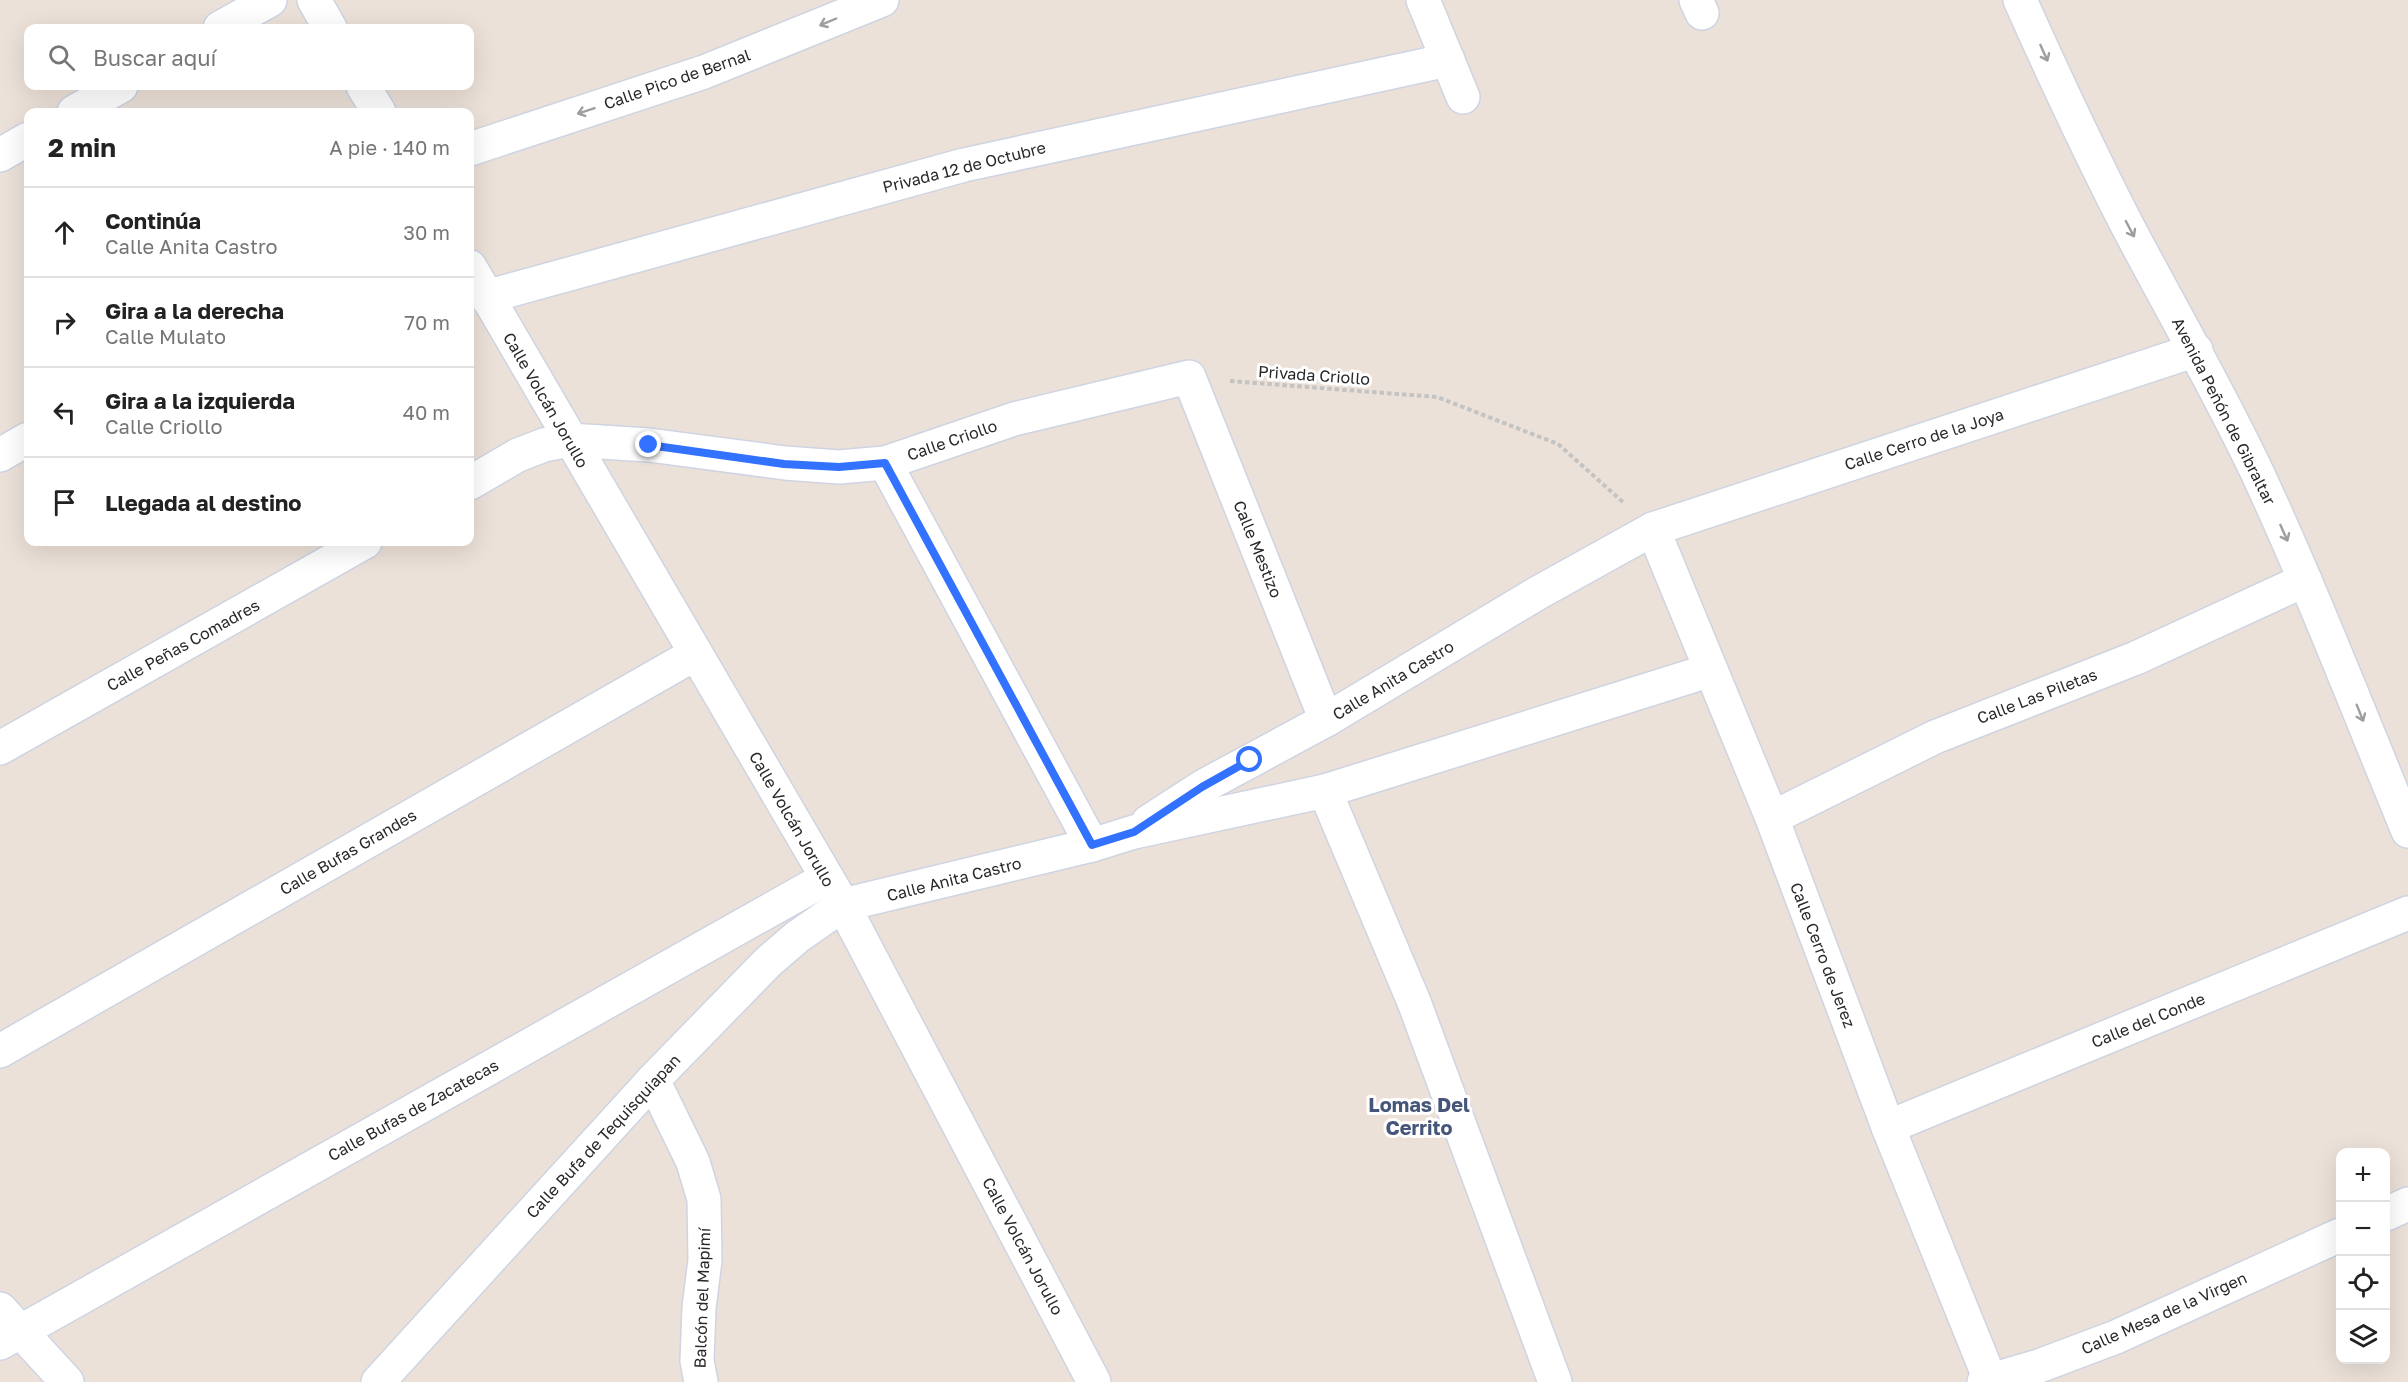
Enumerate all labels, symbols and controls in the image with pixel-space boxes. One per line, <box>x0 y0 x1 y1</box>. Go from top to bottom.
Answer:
one-way arrow <box>819 17 837 29</box>
search box <box>24 24 474 90</box>
icon: search <box>45 41 78 74</box>
text: Buscar aquí <box>93 44 216 71</box>
one-way arrow <box>2039 44 2050 62</box>
street label: Calle Pico de Bernal <box>601 45 753 113</box>
one-way arrow <box>577 107 596 118</box>
text: 2 min <box>48 132 116 163</box>
text: A pie · 140 m <box>329 135 450 159</box>
street label: Privada 12 de Octubre <box>880 137 1048 197</box>
text: Continúa <box>105 207 201 234</box>
icon: ahead <box>48 216 81 249</box>
one-way arrow <box>2125 219 2136 237</box>
text: 30 m <box>403 220 450 244</box>
text: Calle Anita Castro <box>105 234 278 258</box>
text: Gira a la derecha <box>105 297 284 324</box>
icon: right <box>48 306 81 339</box>
text: 70 m <box>404 310 450 334</box>
street label: Avenida Peñón de Gibraltar <box>2168 314 2280 508</box>
text: Calle Mulato <box>105 324 226 348</box>
street label: Calle Volcán Jorullo <box>499 329 593 471</box>
street label: Privada Criollo <box>1257 361 1371 389</box>
text: Gira a la izquierda <box>105 387 295 414</box>
icon: left <box>48 396 81 429</box>
text: 40 m <box>403 400 450 424</box>
street label: Calle Cerro de la Joya <box>1842 404 2006 474</box>
text: Calle Criollo <box>105 414 222 438</box>
street label: Calle Criollo <box>904 415 1000 465</box>
route end <box>635 431 661 457</box>
icon: arrive <box>48 486 81 519</box>
text: Llegada al destino <box>105 489 302 516</box>
street label: Calle Mestizo <box>1229 497 1287 601</box>
one-way arrow <box>2279 524 2291 542</box>
street label: Calle Peñas Comadres <box>103 595 263 695</box>
street label: Calle Anita Castro <box>1329 636 1457 724</box>
street label: Calle Las Piletas <box>1974 664 2100 728</box>
one-way arrow <box>2355 704 2366 722</box>
route start <box>1236 746 1262 772</box>
street label: Calle Volcán Jorullo <box>745 748 839 890</box>
street label: Calle Bufas Grandes <box>276 805 420 899</box>
street label: Calle Anita Castro <box>885 853 1023 905</box>
street label: Calle Cerro de Jerez <box>1786 879 1860 1031</box>
street label: Calle del Conde <box>2088 988 2208 1052</box>
street label: Calle Bufa de Tequisquiapan <box>522 1050 684 1222</box>
street label: Calle Bufas de Zacatecas <box>324 1055 502 1165</box>
district label: Lomas Del Cerrito <box>1368 1092 1470 1139</box>
map controls <box>2336 1148 2390 1364</box>
button: + <box>2336 1148 2390 1202</box>
street label: Calle Volcán Jorullo <box>978 1174 1068 1318</box>
button: − <box>2336 1202 2390 1256</box>
street label: Balcón del Mapimí <box>690 1226 715 1369</box>
button: locate <box>2336 1256 2390 1310</box>
street label: Calle Mesa de la Virgen <box>2078 1267 2250 1359</box>
button: layers <box>2336 1310 2390 1364</box>

